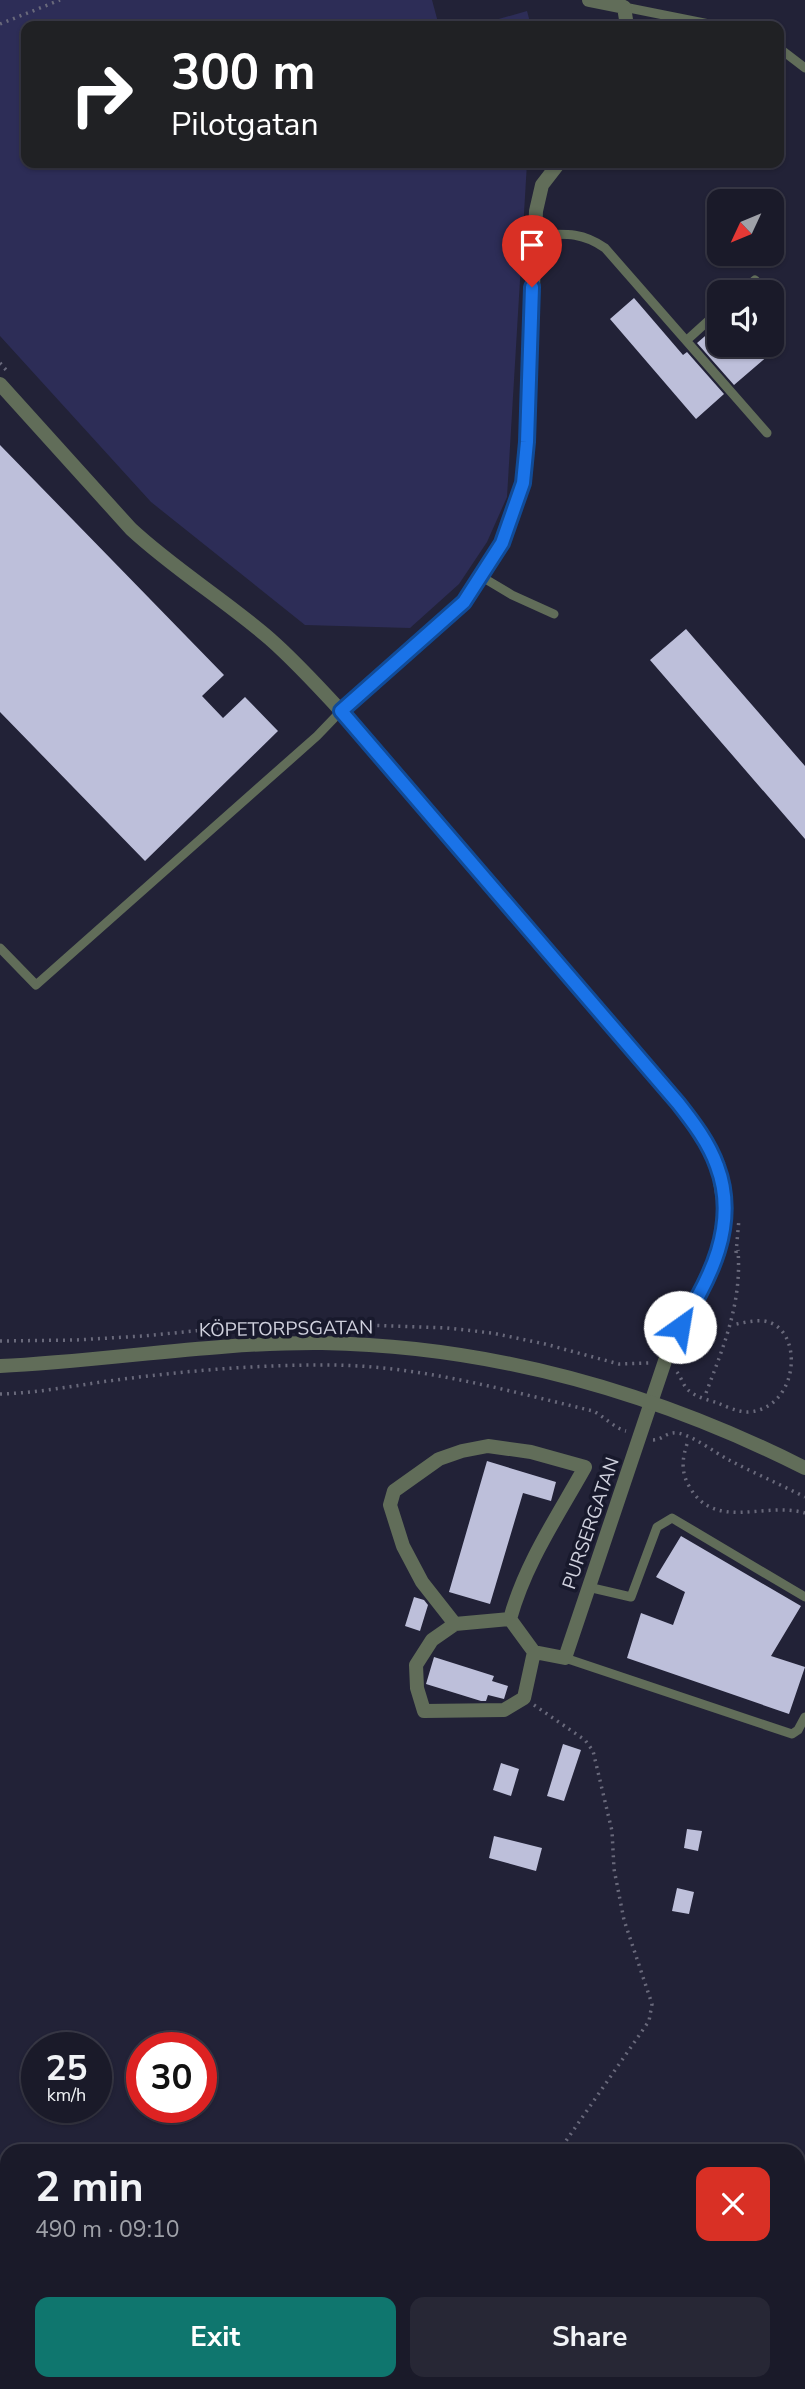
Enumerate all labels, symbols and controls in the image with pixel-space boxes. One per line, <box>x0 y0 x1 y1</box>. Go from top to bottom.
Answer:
text: 300 m <box>171 39 315 106</box>
icon: right <box>56 49 147 140</box>
text: Pilotgatan <box>171 103 319 146</box>
north arrow <box>707 189 784 266</box>
map controls <box>707 189 784 357</box>
pin <box>502 215 562 287</box>
icon: arrive <box>513 226 551 264</box>
button: sound <box>707 280 784 357</box>
position arrow <box>643 1290 717 1364</box>
street label: KÖPETORPSGATAN <box>199 1314 373 1344</box>
street label: PURSERGATAN <box>556 1454 626 1593</box>
speed limit sign: 30 <box>126 2032 217 2123</box>
text: 25 <box>45 2045 88 2092</box>
text: km/h <box>47 2083 86 2107</box>
text: 2 min <box>35 2159 144 2216</box>
button: close <box>696 2167 770 2241</box>
text: 490 m · 09:10 <box>35 2214 180 2245</box>
button: Exit <box>35 2297 396 2377</box>
button: Share <box>410 2297 770 2377</box>

